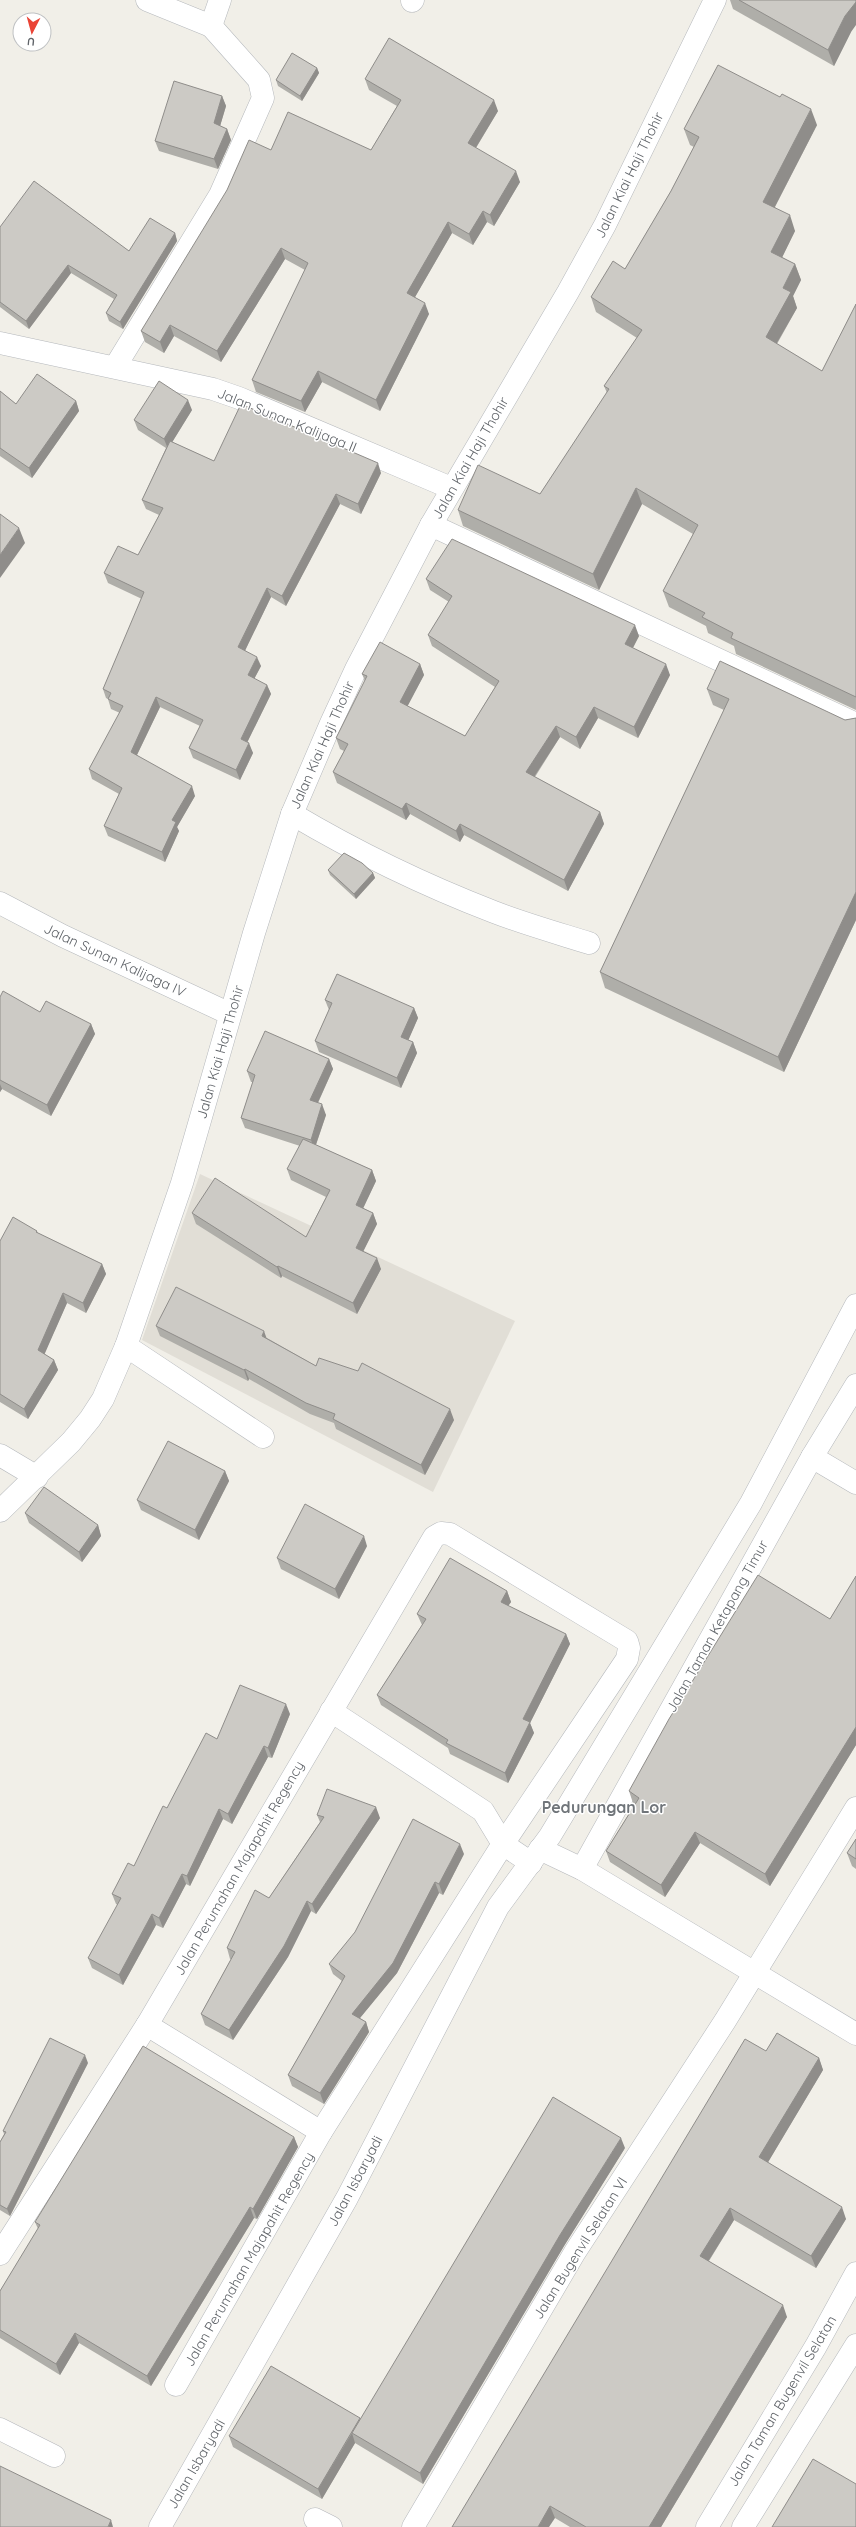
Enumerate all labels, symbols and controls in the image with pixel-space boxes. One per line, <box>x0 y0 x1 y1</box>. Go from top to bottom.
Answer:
north arrow <box>12 12 52 52</box>
text: U <box>26 35 36 49</box>
street label: Jalan Kiai Haji Thohir <box>591 108 668 241</box>
street label: Jalan Sunan Kalijaga II <box>215 384 359 456</box>
street label: Jalan Kiai Haji Thohir <box>428 393 513 522</box>
street label: Jalan Kiai Haji Thohir <box>286 678 359 812</box>
street label: Jalan Sunan Kalijaga IV <box>41 919 189 1001</box>
street label: Jalan Kiai Haji Thohir <box>192 983 248 1121</box>
street label: Jalan Taman Ketapang Timur <box>662 1536 772 1715</box>
street label: Jalan Perumahan Majapahit Regency <box>170 1757 308 1979</box>
district label: Pedurungan Lor <box>542 1797 666 1817</box>
street label: Jalan Isbaryadi <box>323 2132 387 2230</box>
street label: Jalan Perumahan Majapahit Regency <box>180 2148 318 2370</box>
street label: Jalan Bugenvil Selatan VI <box>529 2174 631 2322</box>
street label: Jalan Taman Bugenvil Selatan <box>724 2312 840 2490</box>
street label: Jalan Isbaryadi <box>163 2416 229 2512</box>

